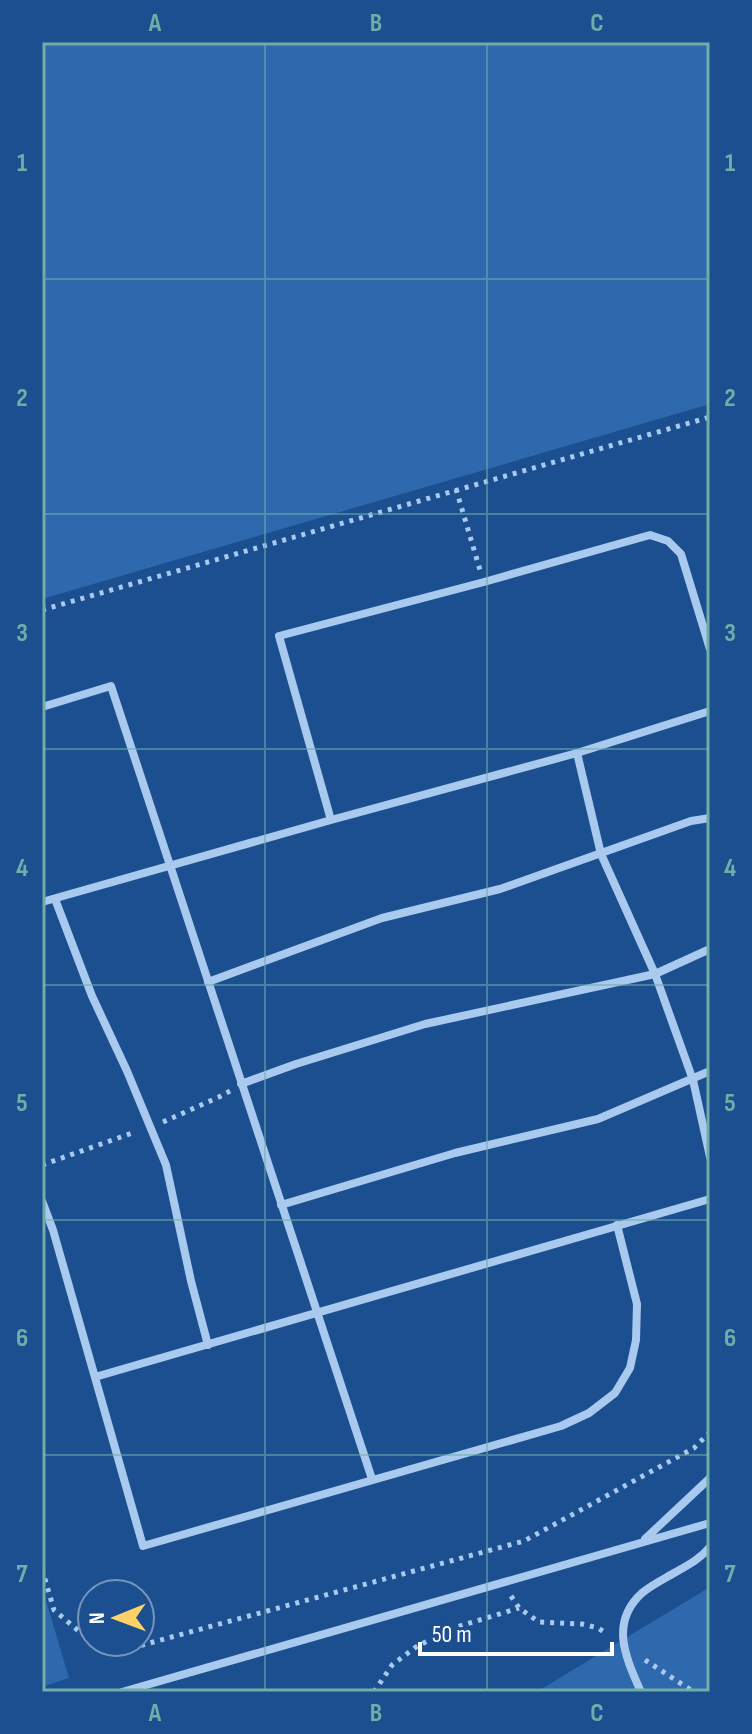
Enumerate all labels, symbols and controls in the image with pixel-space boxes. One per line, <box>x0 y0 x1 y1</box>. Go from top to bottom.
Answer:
text: A <box>148 8 162 39</box>
text: B <box>370 8 382 39</box>
text: C <box>590 8 604 39</box>
text: 1 <box>17 148 27 179</box>
text: 1 <box>725 148 735 179</box>
text: 2 <box>16 383 28 414</box>
text: 2 <box>724 383 736 414</box>
text: 3 <box>16 618 28 649</box>
text: 3 <box>724 618 736 649</box>
text: 4 <box>16 853 28 884</box>
text: 4 <box>724 853 736 884</box>
text: 5 <box>16 1088 28 1119</box>
text: 5 <box>724 1088 736 1119</box>
text: 6 <box>16 1323 28 1354</box>
text: 6 <box>724 1323 736 1354</box>
text: 7 <box>16 1559 28 1590</box>
text: 7 <box>724 1559 736 1590</box>
north arrow <box>76 1578 156 1658</box>
scale bar <box>420 1606 612 1656</box>
text: N <box>84 1612 111 1624</box>
text: 50 m <box>432 1620 472 1649</box>
text: A <box>148 1698 162 1729</box>
text: B <box>370 1698 382 1729</box>
text: C <box>590 1698 604 1729</box>

